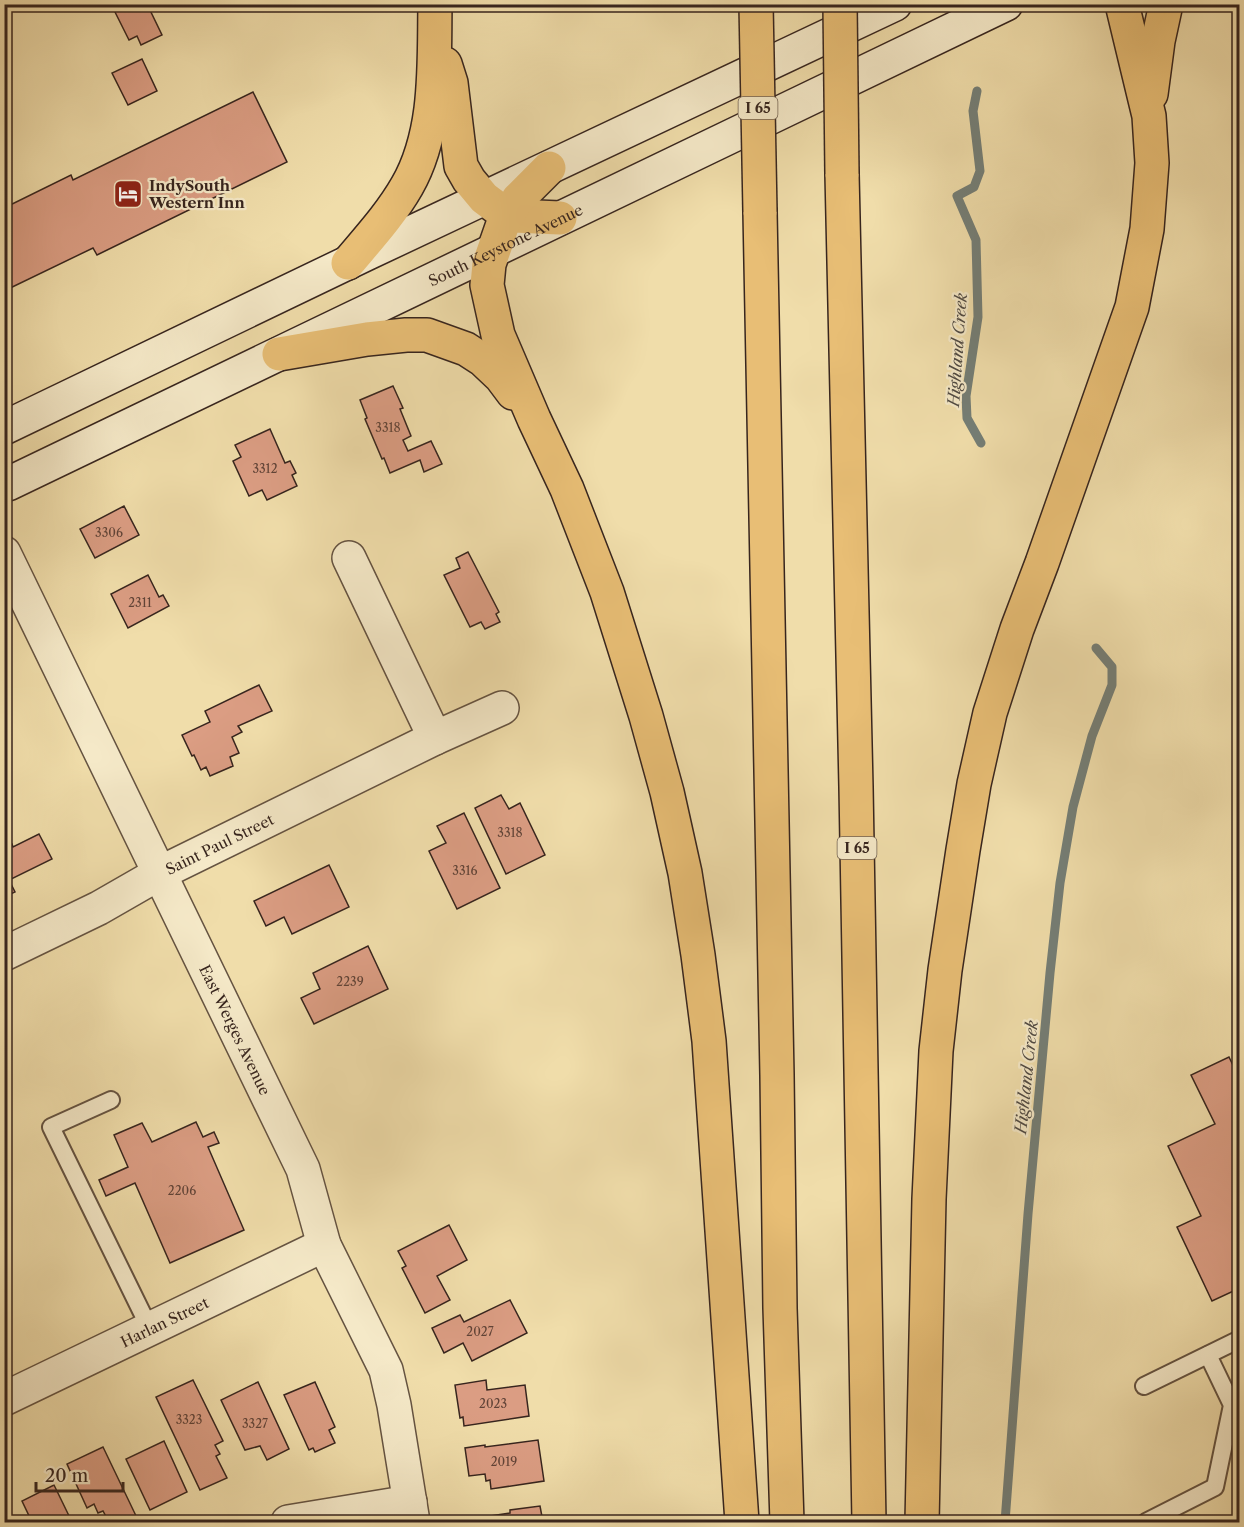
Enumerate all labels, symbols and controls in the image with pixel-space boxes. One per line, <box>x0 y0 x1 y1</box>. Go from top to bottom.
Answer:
road number: I 65 <box>738 97 777 119</box>
place label: IndySouth Western Inn <box>148 176 245 212</box>
hotel icon: IndySouth Western Inn <box>112 178 144 210</box>
street label: South Keystone Avenue <box>425 200 586 290</box>
water label: Highland Creek <box>943 292 971 410</box>
house number: 3318 <box>375 420 401 435</box>
house number: 3312 <box>252 461 278 476</box>
house number: 3306 <box>95 525 123 540</box>
house number: 2311 <box>128 595 152 610</box>
street label: Saint Paul Street <box>162 809 277 878</box>
house number: 3318 <box>497 825 523 840</box>
road number: I 65 <box>838 837 876 859</box>
house number: 3316 <box>452 863 478 878</box>
street label: East Werges Avenue <box>196 961 275 1098</box>
house number: 2239 <box>336 974 364 989</box>
water label: Highland Creek <box>1010 1019 1042 1137</box>
house number: 2206 <box>168 1183 196 1198</box>
street label: Harlan Street <box>117 1292 212 1351</box>
house number: 2027 <box>466 1324 494 1339</box>
house number: 2023 <box>479 1396 507 1411</box>
house number: 3323 <box>176 1412 202 1427</box>
house number: 3327 <box>242 1416 268 1431</box>
house number: 2019 <box>491 1454 517 1469</box>
scale bar <box>36 1455 123 1493</box>
text: 20 m <box>45 1465 89 1487</box>

